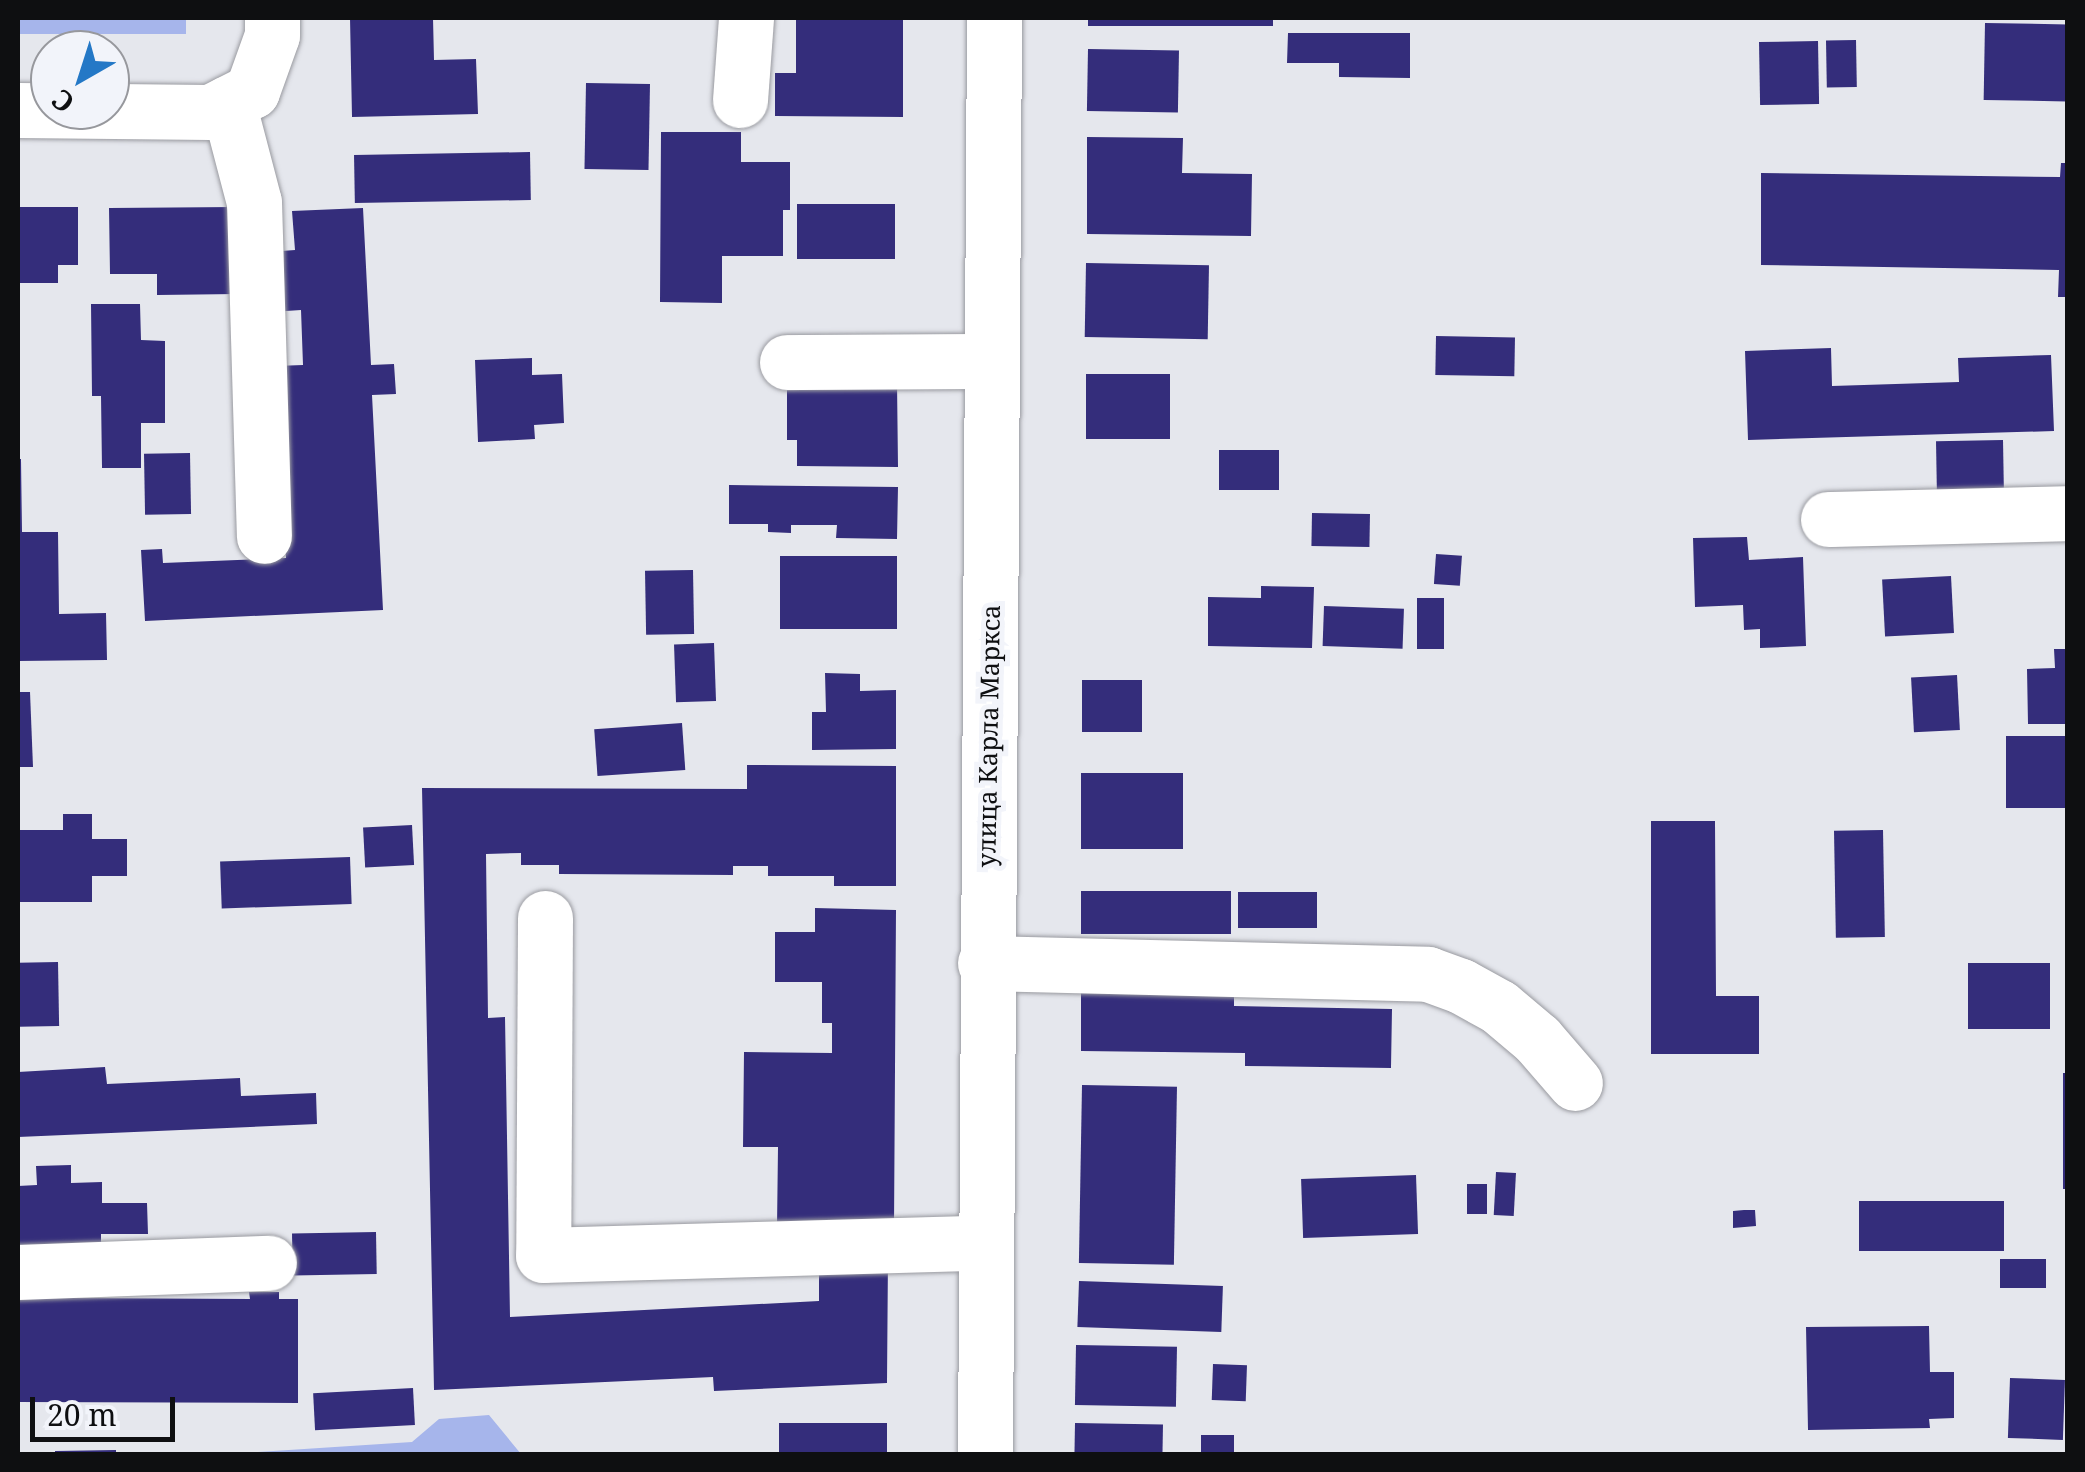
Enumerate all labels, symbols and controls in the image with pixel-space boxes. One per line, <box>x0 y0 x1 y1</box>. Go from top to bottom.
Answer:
north arrow <box>30 30 130 130</box>
text: С <box>43 81 82 122</box>
street label: улица Карла Маркса <box>971 604 1005 868</box>
scale bar <box>35 1377 180 1439</box>
text: 20 m <box>47 1394 117 1435</box>

